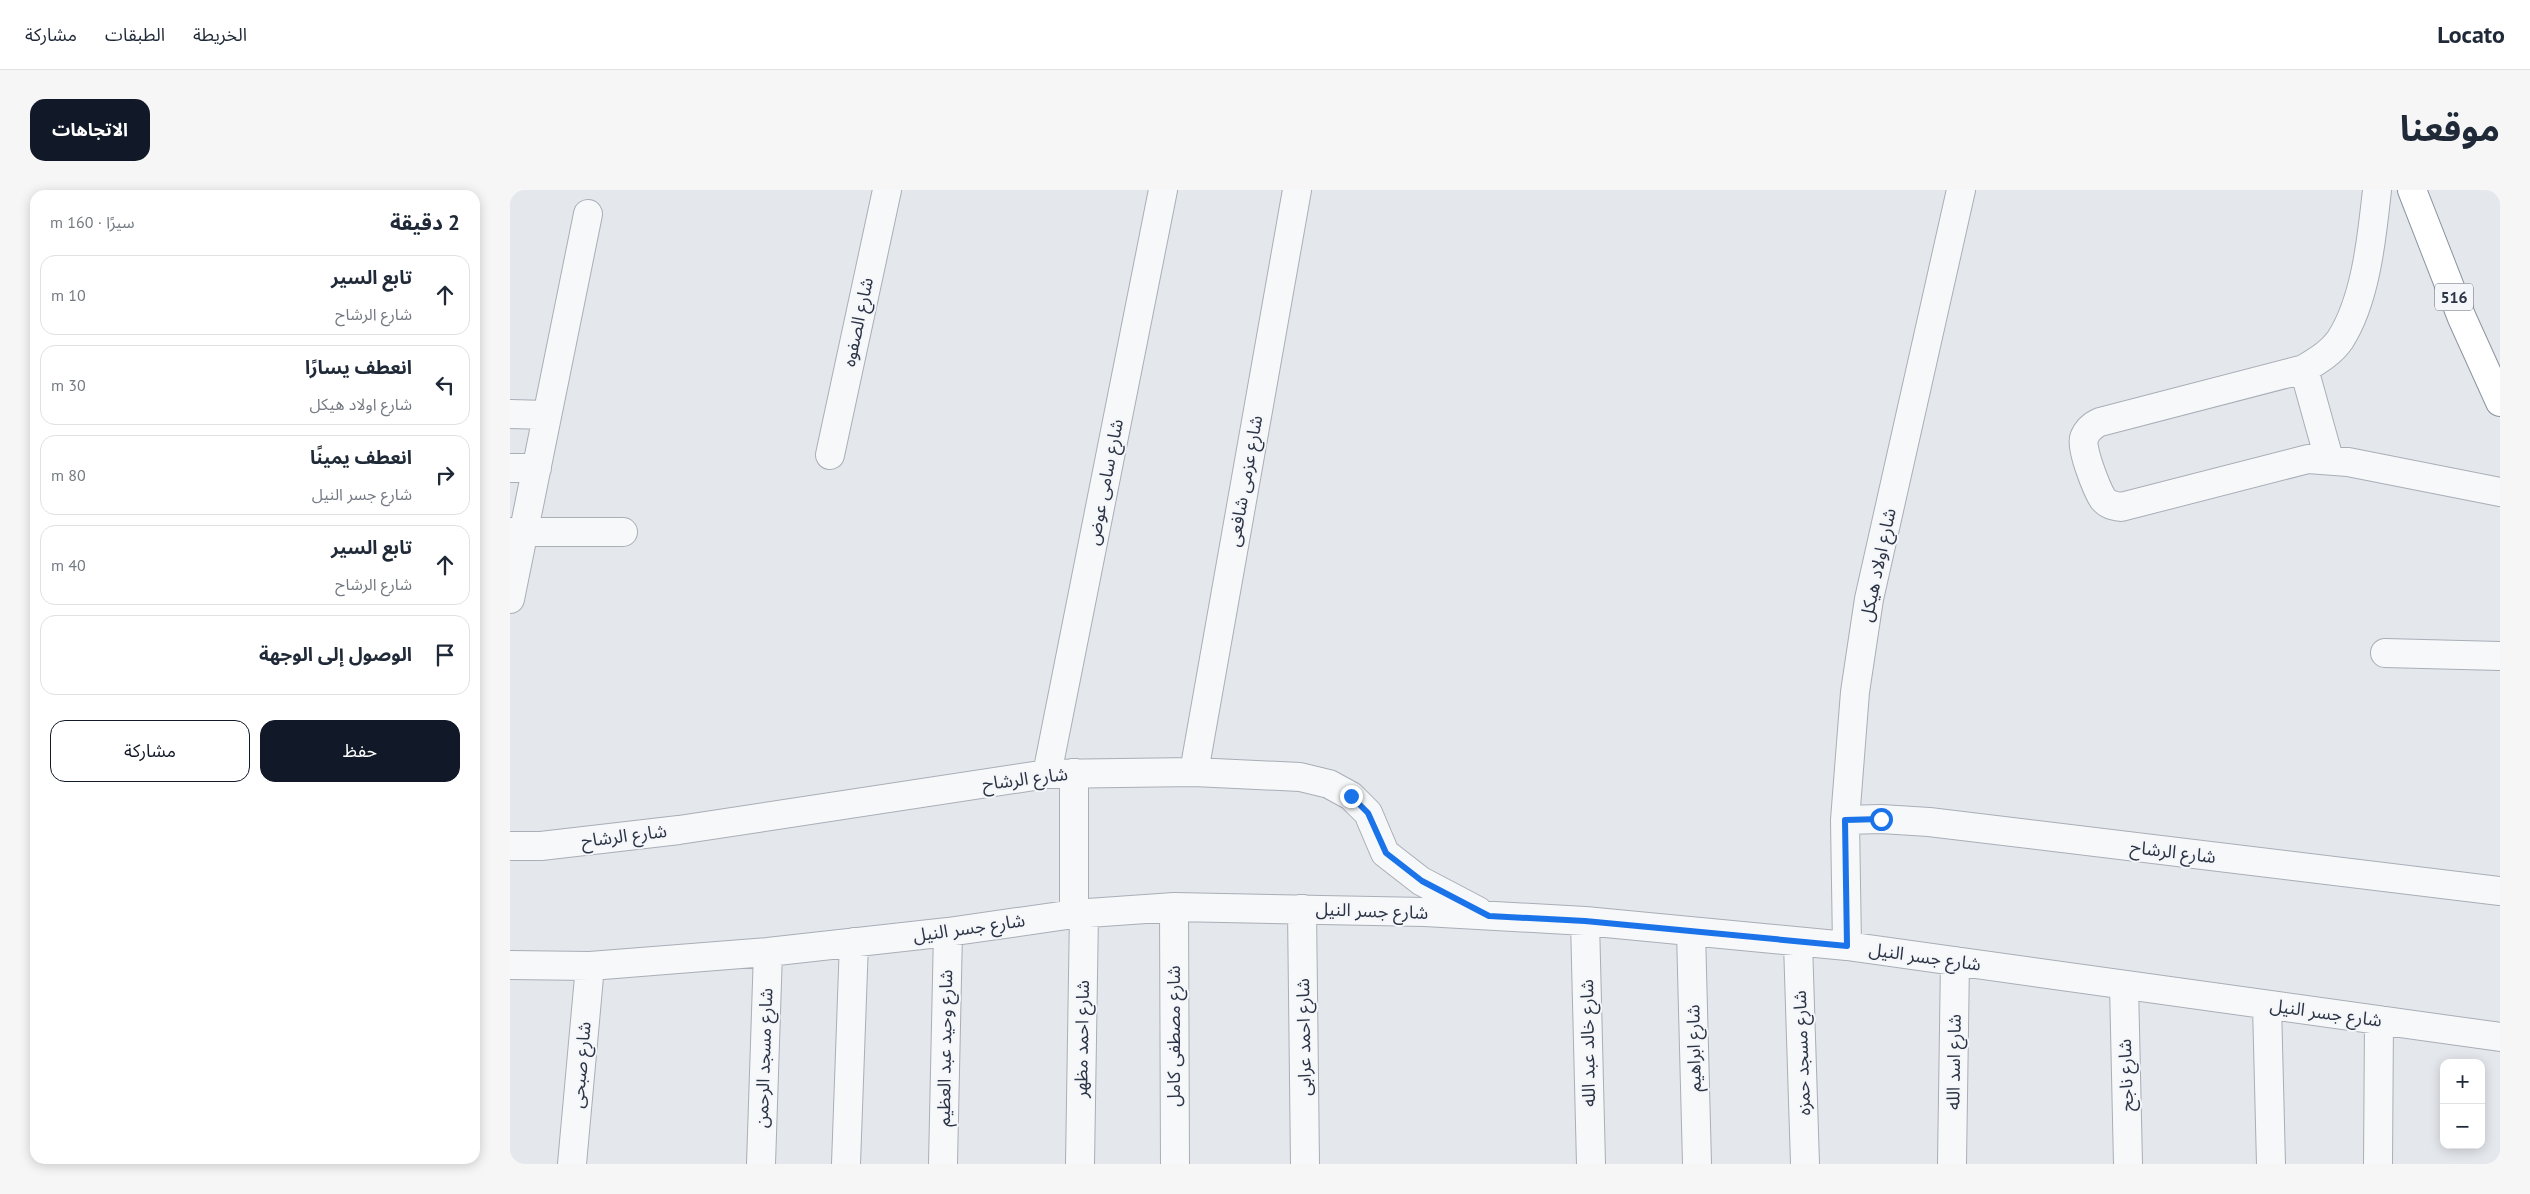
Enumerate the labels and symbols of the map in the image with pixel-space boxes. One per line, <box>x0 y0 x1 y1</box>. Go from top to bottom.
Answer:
street label: شارع الصفوه <box>837 275 881 369</box>
road number: 516 <box>2435 284 2473 310</box>
street label: شارع عزمى شافعى <box>1222 413 1270 549</box>
street label: شارع سامى عوض <box>1081 417 1131 547</box>
street label: شارع اولاد هيكل <box>1854 506 1904 624</box>
street label: شارع الرشاح <box>981 762 1070 798</box>
route end <box>1340 785 1363 808</box>
route start <box>1870 808 1893 831</box>
street label: شارع الرشاح <box>580 819 669 855</box>
street label: شارع الرشاح <box>2128 835 2217 871</box>
street label: شارع جسر النيل <box>1315 897 1429 927</box>
street label: شارع جسر النيل <box>912 908 1027 950</box>
street label: شارع جسر النيل <box>1867 937 1982 979</box>
street label: شارع مصطفى كامل <box>1162 965 1188 1107</box>
street label: شارع وحيد عبد العظيم <box>932 969 960 1127</box>
street label: شارع احمد عرابى <box>1291 978 1319 1096</box>
street label: شارع خالد عبد الله <box>1575 979 1603 1107</box>
street label: شارع احمد مظهر <box>1069 980 1097 1099</box>
street label: شارع مسجد الرحمن <box>750 988 780 1128</box>
street label: شارع مسجد حمزه <box>1788 990 1818 1116</box>
street label: شارع جسر النيل <box>2268 993 2383 1035</box>
street label: شارع ابراهيم <box>1681 1004 1709 1092</box>
street label: شارع اسد الله <box>1941 1014 1969 1110</box>
street label: شارع صبحى <box>565 1021 599 1110</box>
street label: شارع ناجح <box>2113 1038 2141 1112</box>

